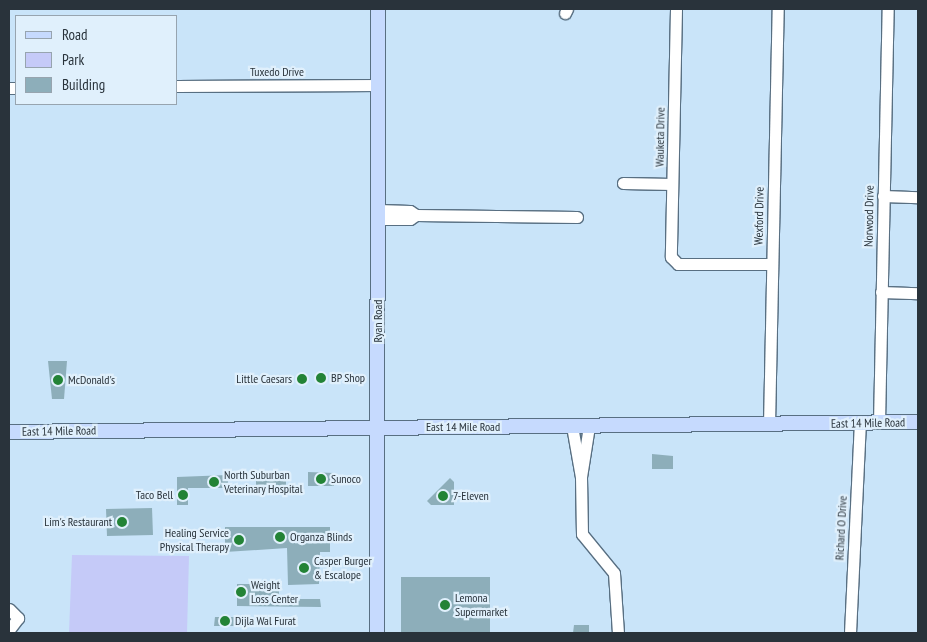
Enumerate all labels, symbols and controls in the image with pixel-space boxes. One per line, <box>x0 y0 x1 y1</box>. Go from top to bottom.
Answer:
legend <box>15 15 178 105</box>
text: Road <box>62 25 88 44</box>
text: Park <box>62 50 84 69</box>
street label: Tuxedo Drive <box>250 65 304 79</box>
text: Building <box>62 75 105 94</box>
street label: Wauketa Drive <box>652 107 668 167</box>
street label: Norwood Drive <box>861 185 877 247</box>
street label: Wexford Drive <box>751 187 767 245</box>
street label: Ryan Road <box>371 299 385 343</box>
place label: BP Shop <box>331 371 365 385</box>
place label: Little Caesars <box>236 372 292 386</box>
marker: BP Shop <box>315 372 327 384</box>
place label: McDonald's <box>68 373 115 387</box>
marker: Little Caesars <box>296 373 308 385</box>
marker: McDonald's <box>52 374 64 386</box>
street label: East 14 Mile Road <box>831 415 905 431</box>
street label: East 14 Mile Road <box>426 420 500 434</box>
street label: East 14 Mile Road <box>22 423 96 439</box>
place label: North Suburban Veterinary Hospital <box>224 468 303 496</box>
place label: Sunoco <box>331 472 361 486</box>
marker: Sunoco <box>315 473 327 485</box>
marker: North Suburban Veterinary Hospital <box>208 476 220 488</box>
place label: Taco Bell <box>136 488 173 502</box>
marker: Taco Bell <box>177 489 189 501</box>
place label: 7-Eleven <box>453 489 489 503</box>
marker: 7-Eleven <box>437 490 449 502</box>
street label: Richard O Drive <box>832 495 850 561</box>
place label: Lim's Restaurant <box>44 515 112 529</box>
marker: Lim's Restaurant <box>116 516 128 528</box>
place label: Healing Service Physical Therapy <box>159 526 229 554</box>
place label: Organza Blinds <box>290 530 352 544</box>
marker: Organza Blinds <box>274 531 286 543</box>
marker: Healing Service Physical Therapy <box>233 534 245 546</box>
place label: Casper Burger & Escalope <box>314 554 372 582</box>
marker: Casper Burger & Escalope <box>298 562 310 574</box>
place label: Weight Loss Center <box>251 578 298 606</box>
marker: Weight Loss Center <box>235 586 247 598</box>
place label: Lemona Supermarket <box>455 591 507 619</box>
marker: Lemona Supermarket <box>439 599 451 611</box>
place label: Dijla Wal Furat <box>235 614 296 628</box>
marker: Dijla Wal Furat <box>219 615 231 627</box>

